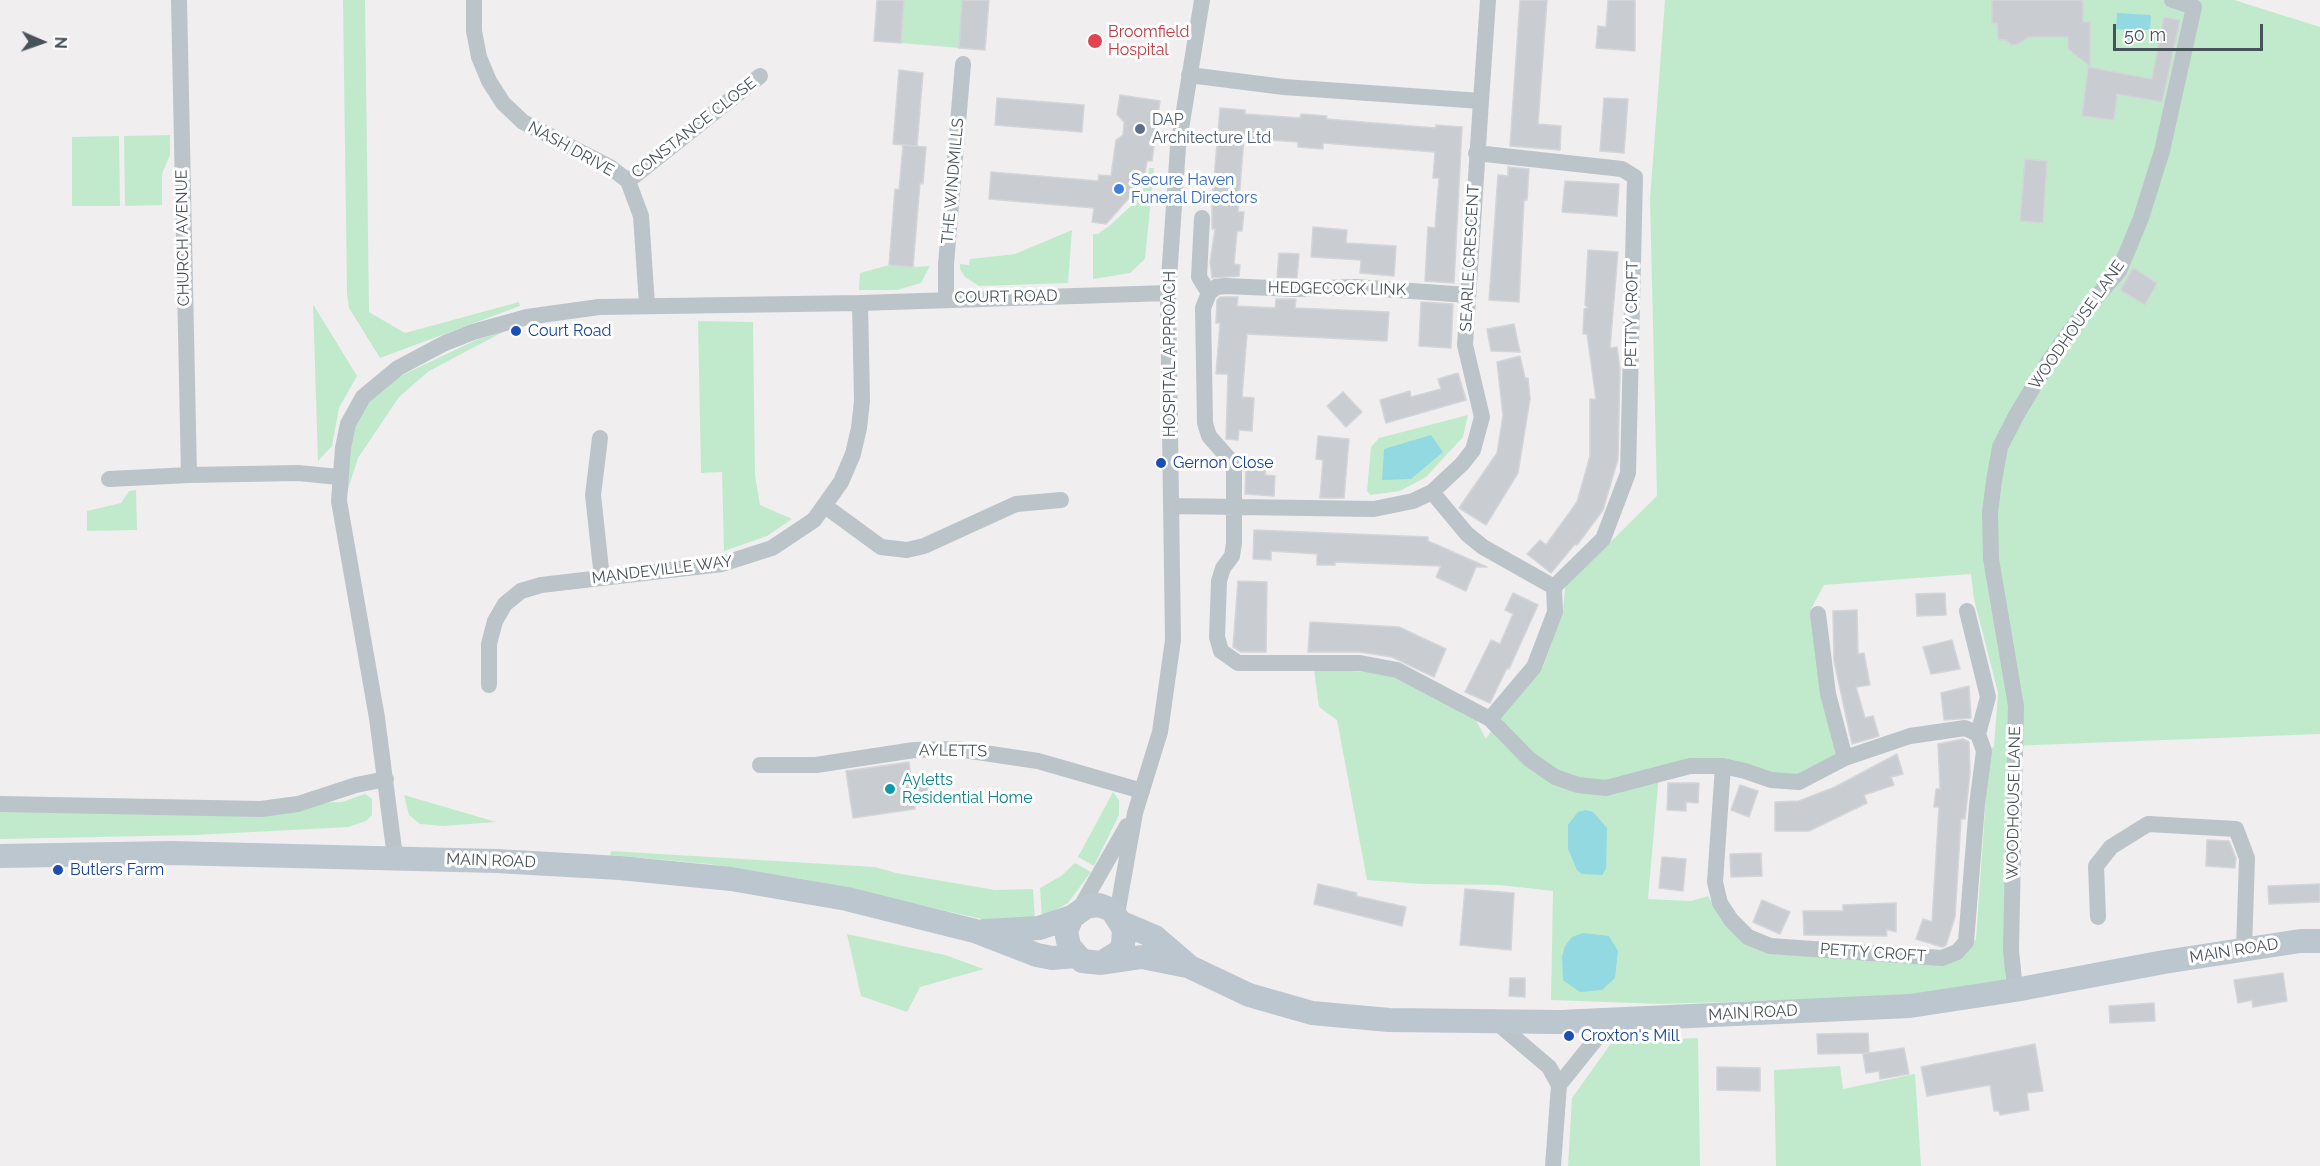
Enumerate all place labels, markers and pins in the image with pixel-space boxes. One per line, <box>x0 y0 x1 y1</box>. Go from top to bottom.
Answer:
place label: Broomfield Hospital <box>1108 22 1189 60</box>
marker: Broomfield Hospital <box>1086 32 1104 50</box>
place label: DAP Architecture Ltd <box>1152 110 1271 148</box>
marker: DAP Architecture Ltd <box>1133 122 1147 136</box>
place label: Secure Haven Funeral Directors <box>1131 170 1257 208</box>
marker: Secure Haven Funeral Directors <box>1112 182 1126 196</box>
place label: Court Road <box>528 321 611 341</box>
marker: Court Road <box>509 324 523 338</box>
place label: Gernon Close <box>1173 453 1274 473</box>
marker: Gernon Close <box>1154 456 1168 470</box>
place label: Ayletts Residential Home <box>902 770 1033 808</box>
marker: Ayletts Residential Home <box>883 782 897 796</box>
place label: Butlers Farm <box>70 860 164 880</box>
marker: Butlers Farm <box>51 863 65 877</box>
place label: Croxton's Mill <box>1581 1026 1680 1046</box>
marker: Croxton's Mill <box>1562 1029 1576 1043</box>

